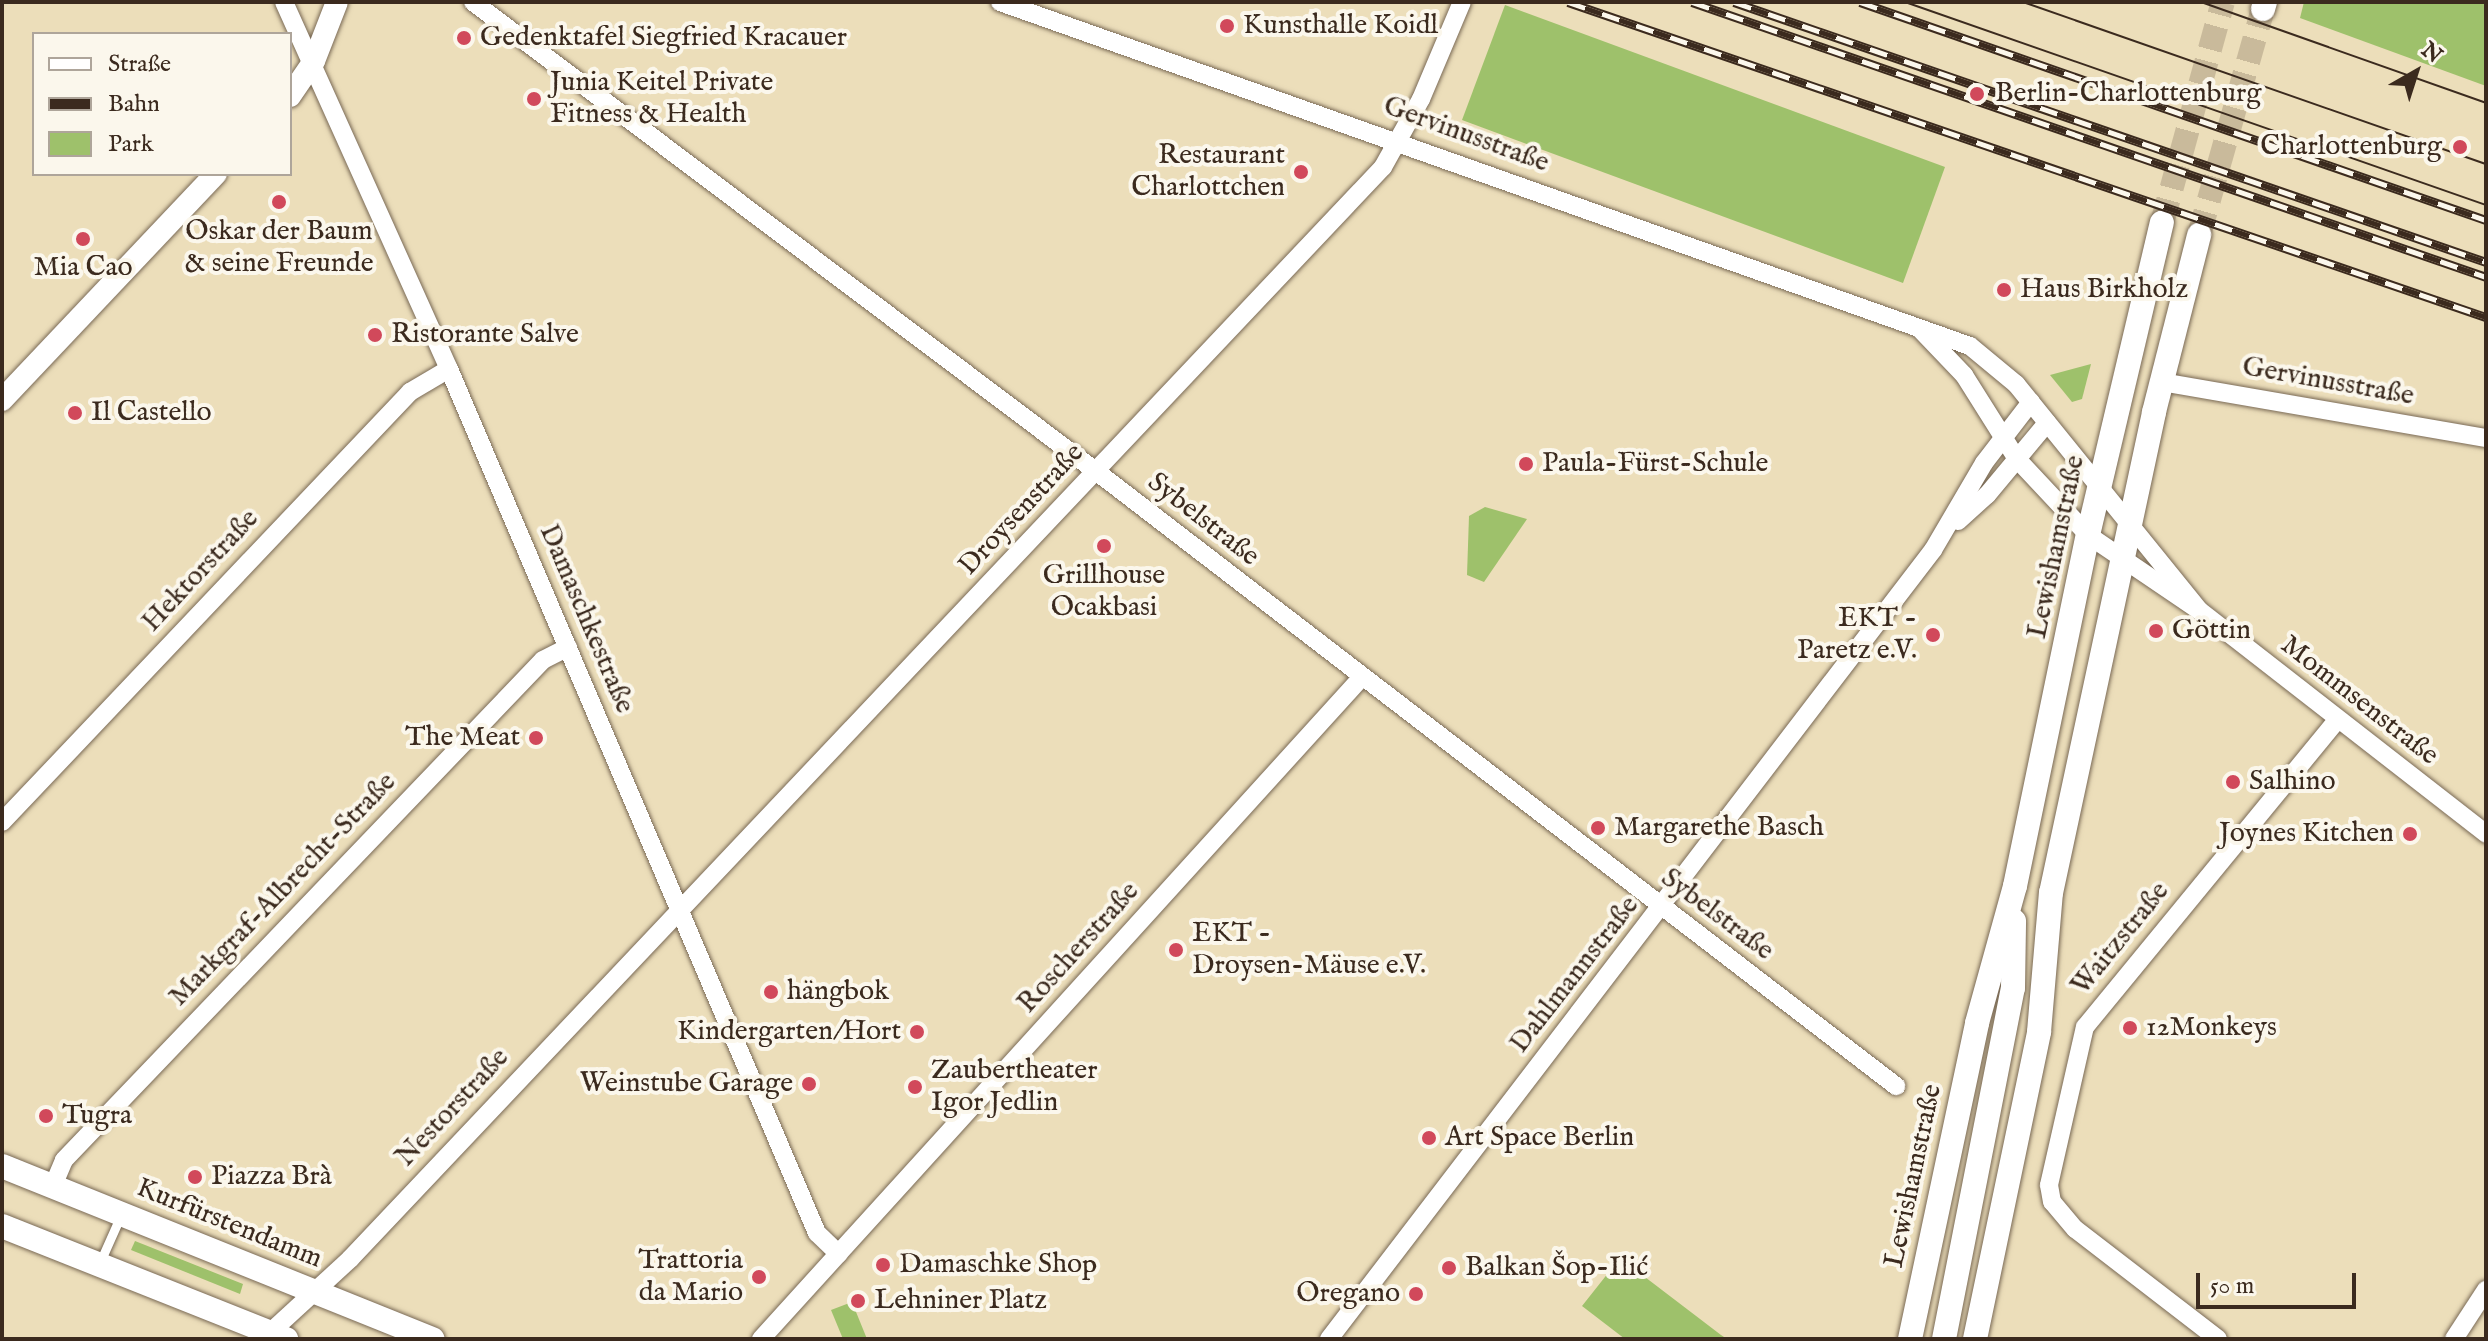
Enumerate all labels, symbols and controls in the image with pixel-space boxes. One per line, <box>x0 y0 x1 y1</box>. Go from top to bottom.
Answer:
place label: Kunsthalle Koidl <box>1243 9 1438 43</box>
marker: Kunsthalle Koidl <box>1218 17 1236 35</box>
place label: Gedenktafel Siegfried Kracauer <box>480 21 847 55</box>
marker: Gedenktafel Siegfried Kracauer <box>455 29 473 47</box>
legend <box>32 32 292 176</box>
north arrow <box>2376 32 2456 112</box>
text: N <box>2415 36 2447 70</box>
text: Straße <box>108 49 171 80</box>
place label: Junia Keitel Private Fitness & Health <box>550 66 773 132</box>
place label: Berlin-Charlottenburg <box>1995 77 2261 111</box>
marker: Berlin-Charlottenburg <box>1966 83 1988 105</box>
text: Bahn <box>108 89 160 120</box>
marker: Junia Keitel Private Fitness & Health <box>525 90 543 108</box>
street label: Gervinusstraße <box>1379 90 1553 180</box>
text: Park <box>108 129 154 160</box>
place label: Charlottenburg <box>2260 130 2442 164</box>
marker: Charlottenburg <box>2449 136 2471 158</box>
place label: Restaurant Charlottchen <box>1131 139 1285 205</box>
marker: Restaurant Charlottchen <box>1292 163 1310 181</box>
marker: Oskar der Baum & seine Freunde <box>270 193 288 211</box>
place label: Oskar der Baum & seine Freunde <box>185 215 373 281</box>
marker: Mia Cao <box>74 230 92 248</box>
place label: Mia Cao <box>33 251 133 285</box>
place label: Haus Birkholz <box>2020 273 2188 307</box>
marker: Haus Birkholz <box>1995 281 2013 299</box>
place label: Ristorante Salve <box>391 318 579 352</box>
marker: Ristorante Salve <box>366 326 384 344</box>
street label: Gervinusstraße <box>2240 350 2416 414</box>
place label: Il Castello <box>91 396 212 430</box>
marker: Il Castello <box>66 404 84 422</box>
street label: Droysenstraße <box>952 437 1092 583</box>
place label: Paula-Fürst-Schule <box>1542 447 1768 481</box>
street label: Lewishamstraße <box>2021 452 2093 642</box>
marker: Paula-Fürst-Schule <box>1517 455 1535 473</box>
street label: Sybelstraße <box>1140 466 1266 574</box>
street label: Hektorstraße <box>136 503 266 639</box>
street label: Damaschkestraße <box>531 520 641 718</box>
marker: Grillhouse Ocakbasi <box>1095 537 1113 555</box>
place label: Grillhouse Ocakbasi <box>1043 559 1165 625</box>
place label: EKT - Paretz e.V. <box>1797 602 1917 668</box>
place label: Göttin <box>2172 614 2251 648</box>
marker: Göttin <box>2147 622 2165 640</box>
marker: EKT - Paretz e.V. <box>1924 626 1942 644</box>
street label: Mommsenstraße <box>2273 629 2445 773</box>
place label: The Meat <box>405 721 520 755</box>
marker: The Meat <box>527 729 545 747</box>
place label: Salhino <box>2249 765 2336 799</box>
street label: Markgraf-Albrecht-Straße <box>163 766 403 1014</box>
marker: Salhino <box>2224 773 2242 791</box>
place label: Margarethe Basch <box>1614 811 1824 845</box>
place label: Joynes Kitchen <box>2219 817 2394 851</box>
marker: Margarethe Basch <box>1589 819 1607 837</box>
marker: Joynes Kitchen <box>2401 825 2419 843</box>
street label: Sybelstraße <box>1654 862 1780 968</box>
street label: Roscherstraße <box>1011 875 1147 1021</box>
street label: Waitzstraße <box>2065 876 2177 1002</box>
street label: Dahlmannstraße <box>1503 890 1647 1060</box>
place label: EKT - Droysen-Mäuse e.V. <box>1192 917 1426 983</box>
marker: EKT - Droysen-Mäuse e.V. <box>1167 941 1185 959</box>
place label: hängbok <box>787 975 889 1009</box>
marker: hängbok <box>762 983 780 1001</box>
place label: 12Monkeys <box>2146 1011 2277 1045</box>
place label: Kindergarten/Hort <box>677 1015 901 1049</box>
marker: 12Monkeys <box>2121 1019 2139 1037</box>
marker: Kindergarten/Hort <box>908 1023 926 1041</box>
street label: Nestorstraße <box>390 1042 516 1174</box>
place label: Zaubertheater Igor Jedlin <box>931 1054 1097 1120</box>
place label: Weinstube Garage <box>580 1067 793 1101</box>
marker: Weinstube Garage <box>800 1075 818 1093</box>
marker: Zaubertheater Igor Jedlin <box>906 1078 924 1096</box>
street label: Lewishamstraße <box>1878 1081 1950 1271</box>
place label: Tugra <box>62 1099 132 1133</box>
marker: Tugra <box>37 1107 55 1125</box>
place label: Art Space Berlin <box>1445 1121 1634 1155</box>
marker: Art Space Berlin <box>1420 1129 1438 1147</box>
place label: Piazza Brà <box>211 1160 332 1194</box>
marker: Piazza Brà <box>186 1168 204 1186</box>
street label: Kurfürstendamm <box>131 1171 327 1277</box>
place label: Trattoria da Mario <box>638 1244 743 1310</box>
place label: Damaschke Shop <box>899 1248 1097 1282</box>
place label: Balkan Šop-Ilić <box>1465 1251 1648 1285</box>
marker: Damaschke Shop <box>874 1256 892 1274</box>
scale bar <box>2200 1257 2360 1307</box>
marker: Balkan Šop-Ilić <box>1440 1259 1458 1277</box>
marker: Trattoria da Mario <box>750 1268 768 1286</box>
text: 50 m <box>2210 1271 2254 1302</box>
place label: Oregano <box>1296 1277 1400 1311</box>
place label: Lehniner Platz <box>874 1284 1047 1318</box>
marker: Oregano <box>1407 1285 1425 1303</box>
marker: Lehniner Platz <box>849 1292 867 1310</box>

